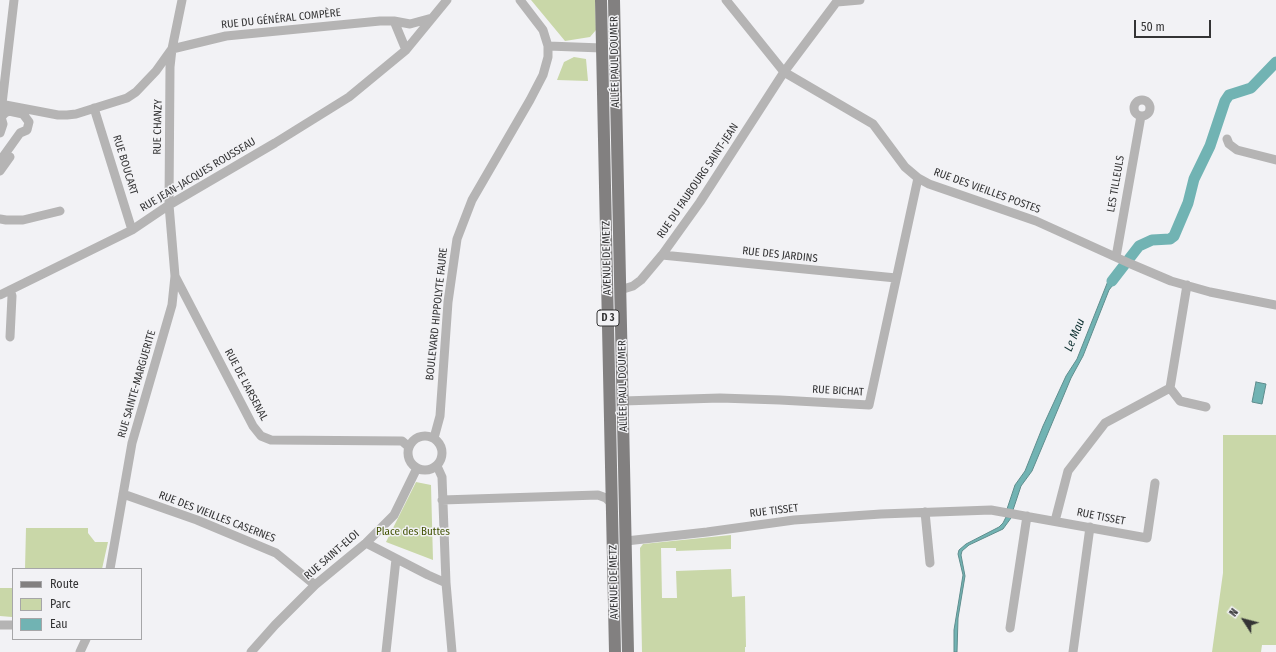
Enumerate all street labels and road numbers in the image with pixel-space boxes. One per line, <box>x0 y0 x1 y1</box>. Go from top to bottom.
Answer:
street label: RUE DU GÉNÉRAL COMPÈRE <box>221 6 341 32</box>
street label: ALLÉE PAUL DOUMER <box>608 16 622 108</box>
street label: RUE CHANZY <box>151 99 165 155</box>
street label: RUE DU FAUBOURG SAINT-JEAN <box>654 121 742 241</box>
street label: RUE BOUCART <box>110 134 140 196</box>
street label: RUE JEAN-JACQUES ROUSSEAU <box>138 135 258 215</box>
street label: LES TILLEULS <box>1105 155 1127 213</box>
street label: RUE DES VIEILLES POSTES <box>932 166 1042 216</box>
street label: AVENUE DE METZ <box>600 221 614 295</box>
street label: RUE DES JARDINS <box>742 244 818 266</box>
street label: BOULEVARD HIPPOLYTE FAURE <box>423 247 451 381</box>
road number: D 3 <box>597 310 619 326</box>
street label: RUE SAINTE-MARGUERITE <box>115 329 159 439</box>
street label: ALLÉE PAUL DOUMER <box>616 340 630 432</box>
street label: RUE DE L'ARSENAL <box>221 347 271 423</box>
street label: RUE BICHAT <box>812 383 864 399</box>
street label: RUE DES VIEILLES CASERNES <box>157 489 277 545</box>
street label: RUE TISSET <box>749 501 799 521</box>
street label: RUE TISSET <box>1076 506 1126 528</box>
street label: RUE SAINT-ELOI <box>302 527 362 583</box>
street label: AVENUE DE METZ <box>607 545 621 619</box>

